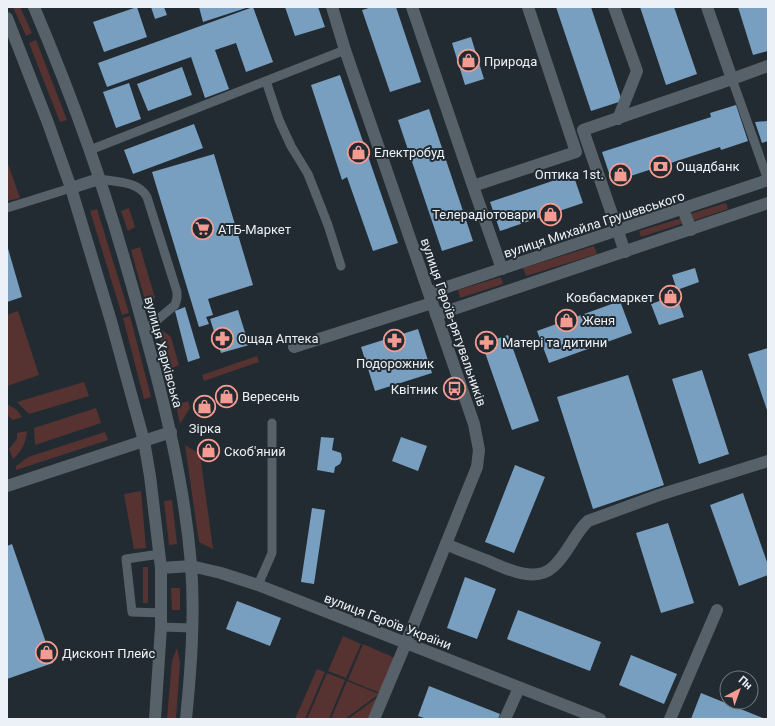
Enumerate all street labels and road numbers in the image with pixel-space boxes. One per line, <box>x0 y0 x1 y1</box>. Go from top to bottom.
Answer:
street label: вулиця Михайла Грушевського <box>502 188 686 261</box>
street label: вулиця Героїв-рятувальників <box>418 236 489 408</box>
street label: вулиця Харківська <box>141 295 186 409</box>
street label: вулиця Героїв України <box>322 590 454 653</box>

